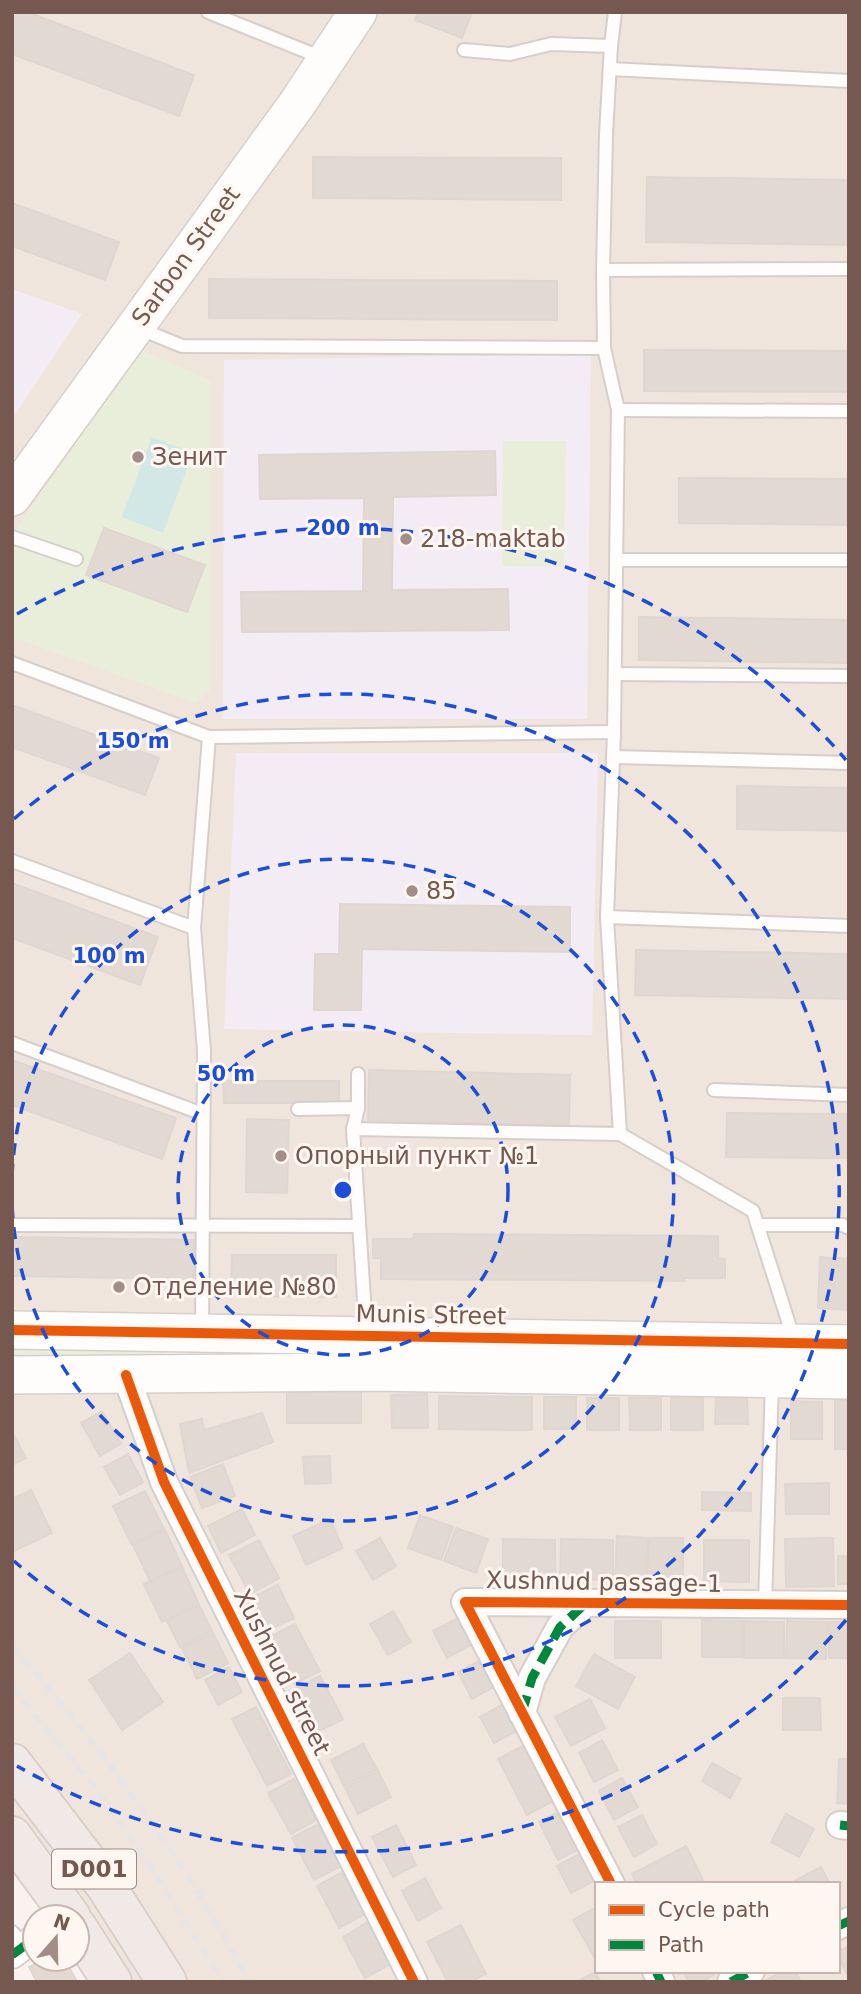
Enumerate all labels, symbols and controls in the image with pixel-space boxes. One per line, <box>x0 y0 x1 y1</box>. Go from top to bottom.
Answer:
street label: Sarbon Street <box>126 181 246 331</box>
place label: Зенит <box>152 443 227 471</box>
marker: Зенит <box>130 449 146 465</box>
text: 200 m <box>306 516 380 540</box>
place label: 218-maktab <box>420 525 566 553</box>
marker: 218-maktab <box>398 531 414 547</box>
text: 150 m <box>96 729 170 753</box>
place label: 85 <box>426 877 457 905</box>
marker: 85 <box>404 883 420 899</box>
text: 100 m <box>72 944 146 968</box>
text: 50 m <box>197 1062 255 1086</box>
place label: Опорный пункт №1 <box>295 1142 539 1170</box>
marker: Опорный пункт №1 <box>273 1148 289 1164</box>
centre of rings <box>331 1178 355 1202</box>
place label: Отделение №80 <box>133 1273 337 1301</box>
marker: Отделение №80 <box>111 1279 127 1295</box>
street label: Munis Street <box>355 1300 507 1330</box>
street label: Xushnud passage-1 <box>486 1566 722 1598</box>
street label: Xushnud street <box>228 1584 336 1760</box>
road number: D001 <box>52 1850 136 1888</box>
legend <box>595 1882 840 1973</box>
text: Cycle path <box>658 1898 770 1922</box>
north arrow <box>21 1903 91 1973</box>
text: N <box>51 1909 73 1935</box>
text: Path <box>658 1933 704 1957</box>

